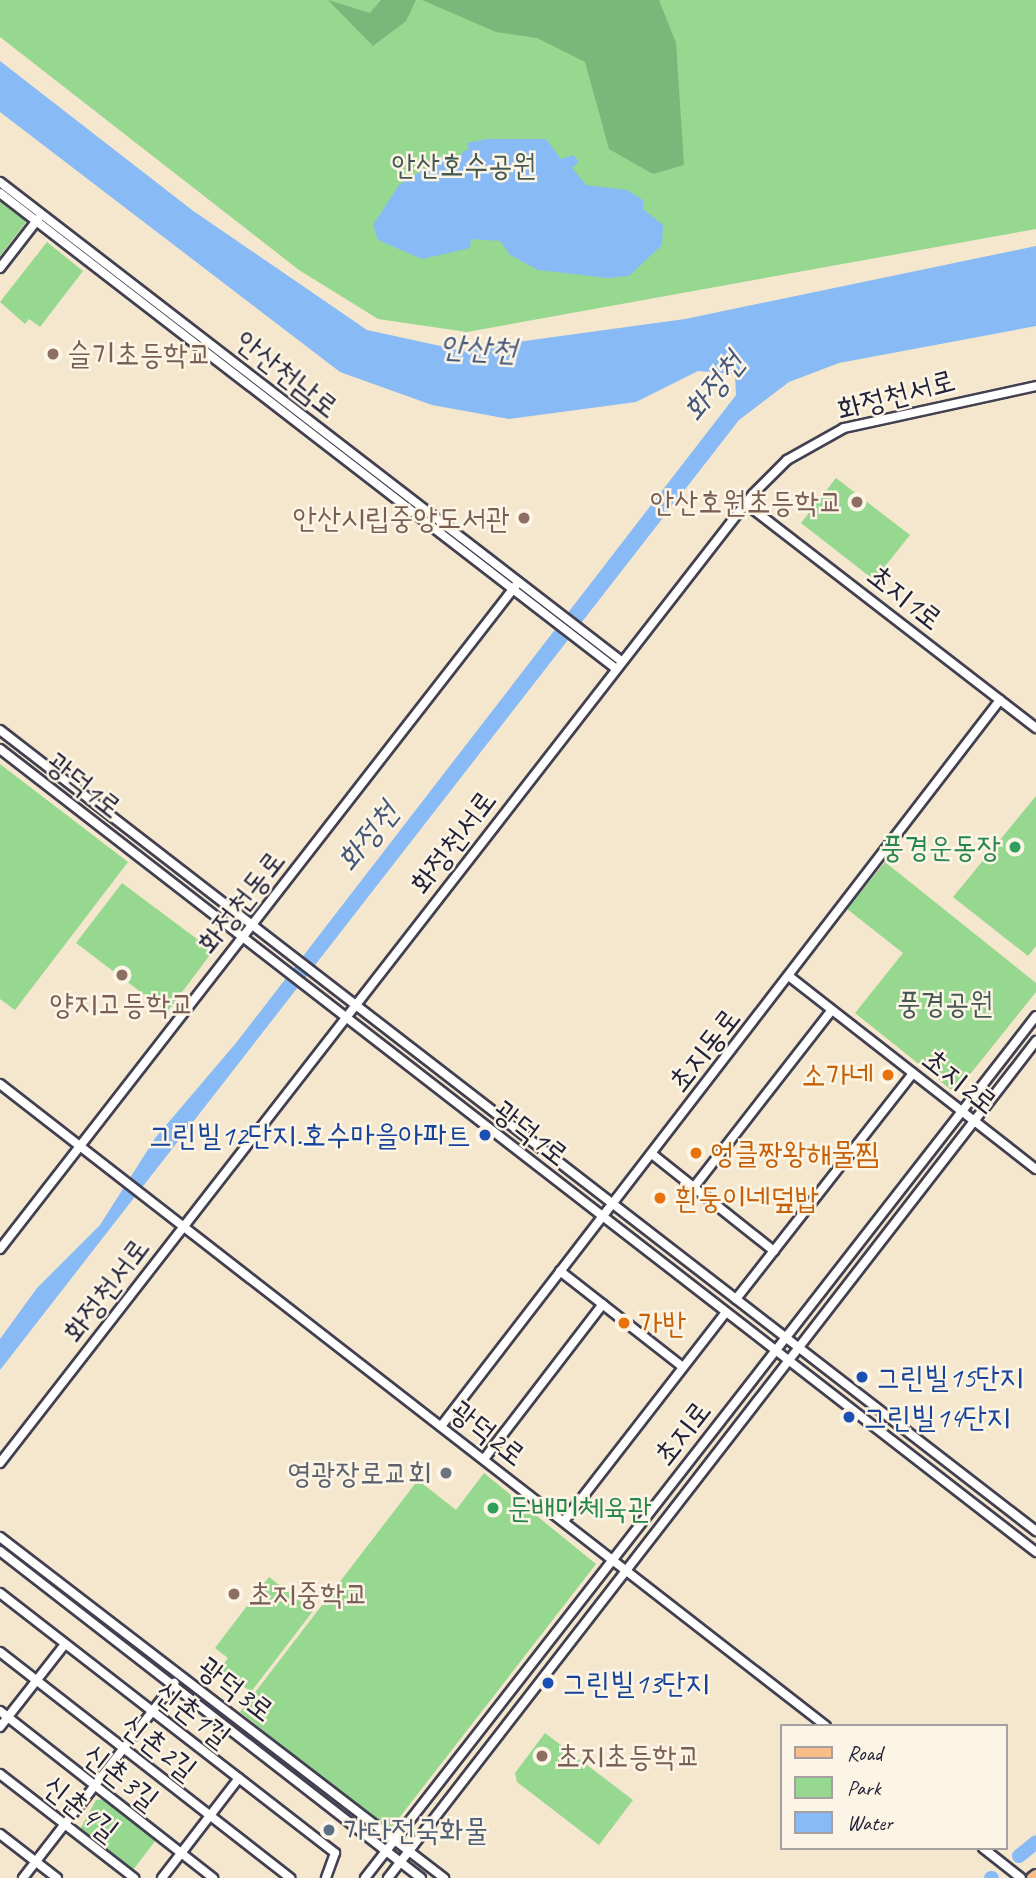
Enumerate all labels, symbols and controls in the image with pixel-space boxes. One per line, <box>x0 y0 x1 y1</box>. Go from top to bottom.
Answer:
park label: 안산호수공원 <box>392 147 536 183</box>
street label: 안산천남로 <box>228 323 346 425</box>
water label: 안산천 <box>438 328 518 370</box>
place label: 슬기초등학교 <box>67 336 212 372</box>
water label: 화정천 <box>675 345 753 429</box>
marker: 슬기초등학교 <box>45 346 61 362</box>
street label: 화정천서로 <box>833 362 959 428</box>
place label: 안산호원초등학교 <box>650 484 843 520</box>
marker: 안산호원초등학교 <box>849 494 865 510</box>
place label: 안산시립중앙도서관 <box>293 500 510 536</box>
marker: 안산시립중앙도서관 <box>516 510 532 526</box>
street label: 초지1로 <box>860 556 950 638</box>
street label: 광덕1로 <box>39 744 129 826</box>
street label: 화정천서로 <box>402 783 504 901</box>
water label: 화정천 <box>329 795 407 879</box>
place label: 풍경운동장 <box>880 829 1001 865</box>
marker: 풍경운동장 <box>1007 839 1023 855</box>
street label: 화정천동로 <box>190 843 292 961</box>
marker: 양지고등학교 <box>114 967 130 983</box>
park label: 풍경공원 <box>897 985 993 1021</box>
place label: 양지고등학교 <box>50 986 194 1022</box>
street label: 초지동로 <box>660 1001 748 1099</box>
street label: 초지2로 <box>915 1040 1005 1122</box>
place label: 소가네 <box>802 1057 874 1093</box>
marker: 소가네 <box>880 1067 896 1083</box>
street label: 광덕1로 <box>486 1092 576 1174</box>
place label: 그린빌12단지.호수마을아파트 <box>148 1117 471 1153</box>
marker: 그린빌12단지.호수마을아파트 <box>477 1127 493 1143</box>
place label: 엉클짱왕해물찜 <box>710 1135 879 1171</box>
marker: 엉클짱왕해물찜 <box>688 1145 704 1161</box>
place label: 흰둥이네덮밥 <box>674 1180 819 1216</box>
marker: 흰둥이네덮밥 <box>652 1190 668 1206</box>
street label: 화정천서로 <box>55 1231 157 1349</box>
place label: 가반 <box>638 1305 686 1341</box>
marker: 가반 <box>616 1315 632 1331</box>
place label: 그린빌15단지 <box>876 1359 1024 1395</box>
marker: 그린빌15단지 <box>854 1369 870 1385</box>
street label: 광덕2로 <box>443 1392 533 1474</box>
street label: 초지로 <box>646 1393 718 1473</box>
place label: 그린빌14단지 <box>863 1399 1011 1435</box>
marker: 그린빌14단지 <box>841 1409 857 1425</box>
place label: 영광장로교회 <box>287 1455 432 1491</box>
marker: 영광장로교회 <box>438 1465 454 1481</box>
place label: 둔배미체육관 <box>507 1490 652 1526</box>
marker: 둔배미체육관 <box>485 1500 501 1516</box>
place label: 초지중학교 <box>248 1576 369 1612</box>
marker: 초지중학교 <box>226 1586 242 1602</box>
street label: 광덕3로 <box>191 1649 281 1729</box>
place label: 그린빌13단지 <box>562 1665 710 1701</box>
street label: 신촌1길 <box>148 1673 238 1755</box>
marker: 그린빌13단지 <box>540 1675 556 1691</box>
street label: 신촌2길 <box>114 1706 204 1788</box>
legend <box>780 1724 1008 1850</box>
street label: 신촌3길 <box>76 1736 166 1818</box>
place label: 초지초등학교 <box>556 1738 701 1774</box>
text: Road <box>847 1740 882 1766</box>
marker: 초지초등학교 <box>534 1748 550 1764</box>
street label: 신촌4길 <box>36 1767 126 1849</box>
text: Park <box>847 1775 880 1801</box>
text: Water <box>847 1810 893 1836</box>
place label: 가다전국화물 <box>343 1812 488 1848</box>
marker: 가다전국화물 <box>321 1822 337 1838</box>

